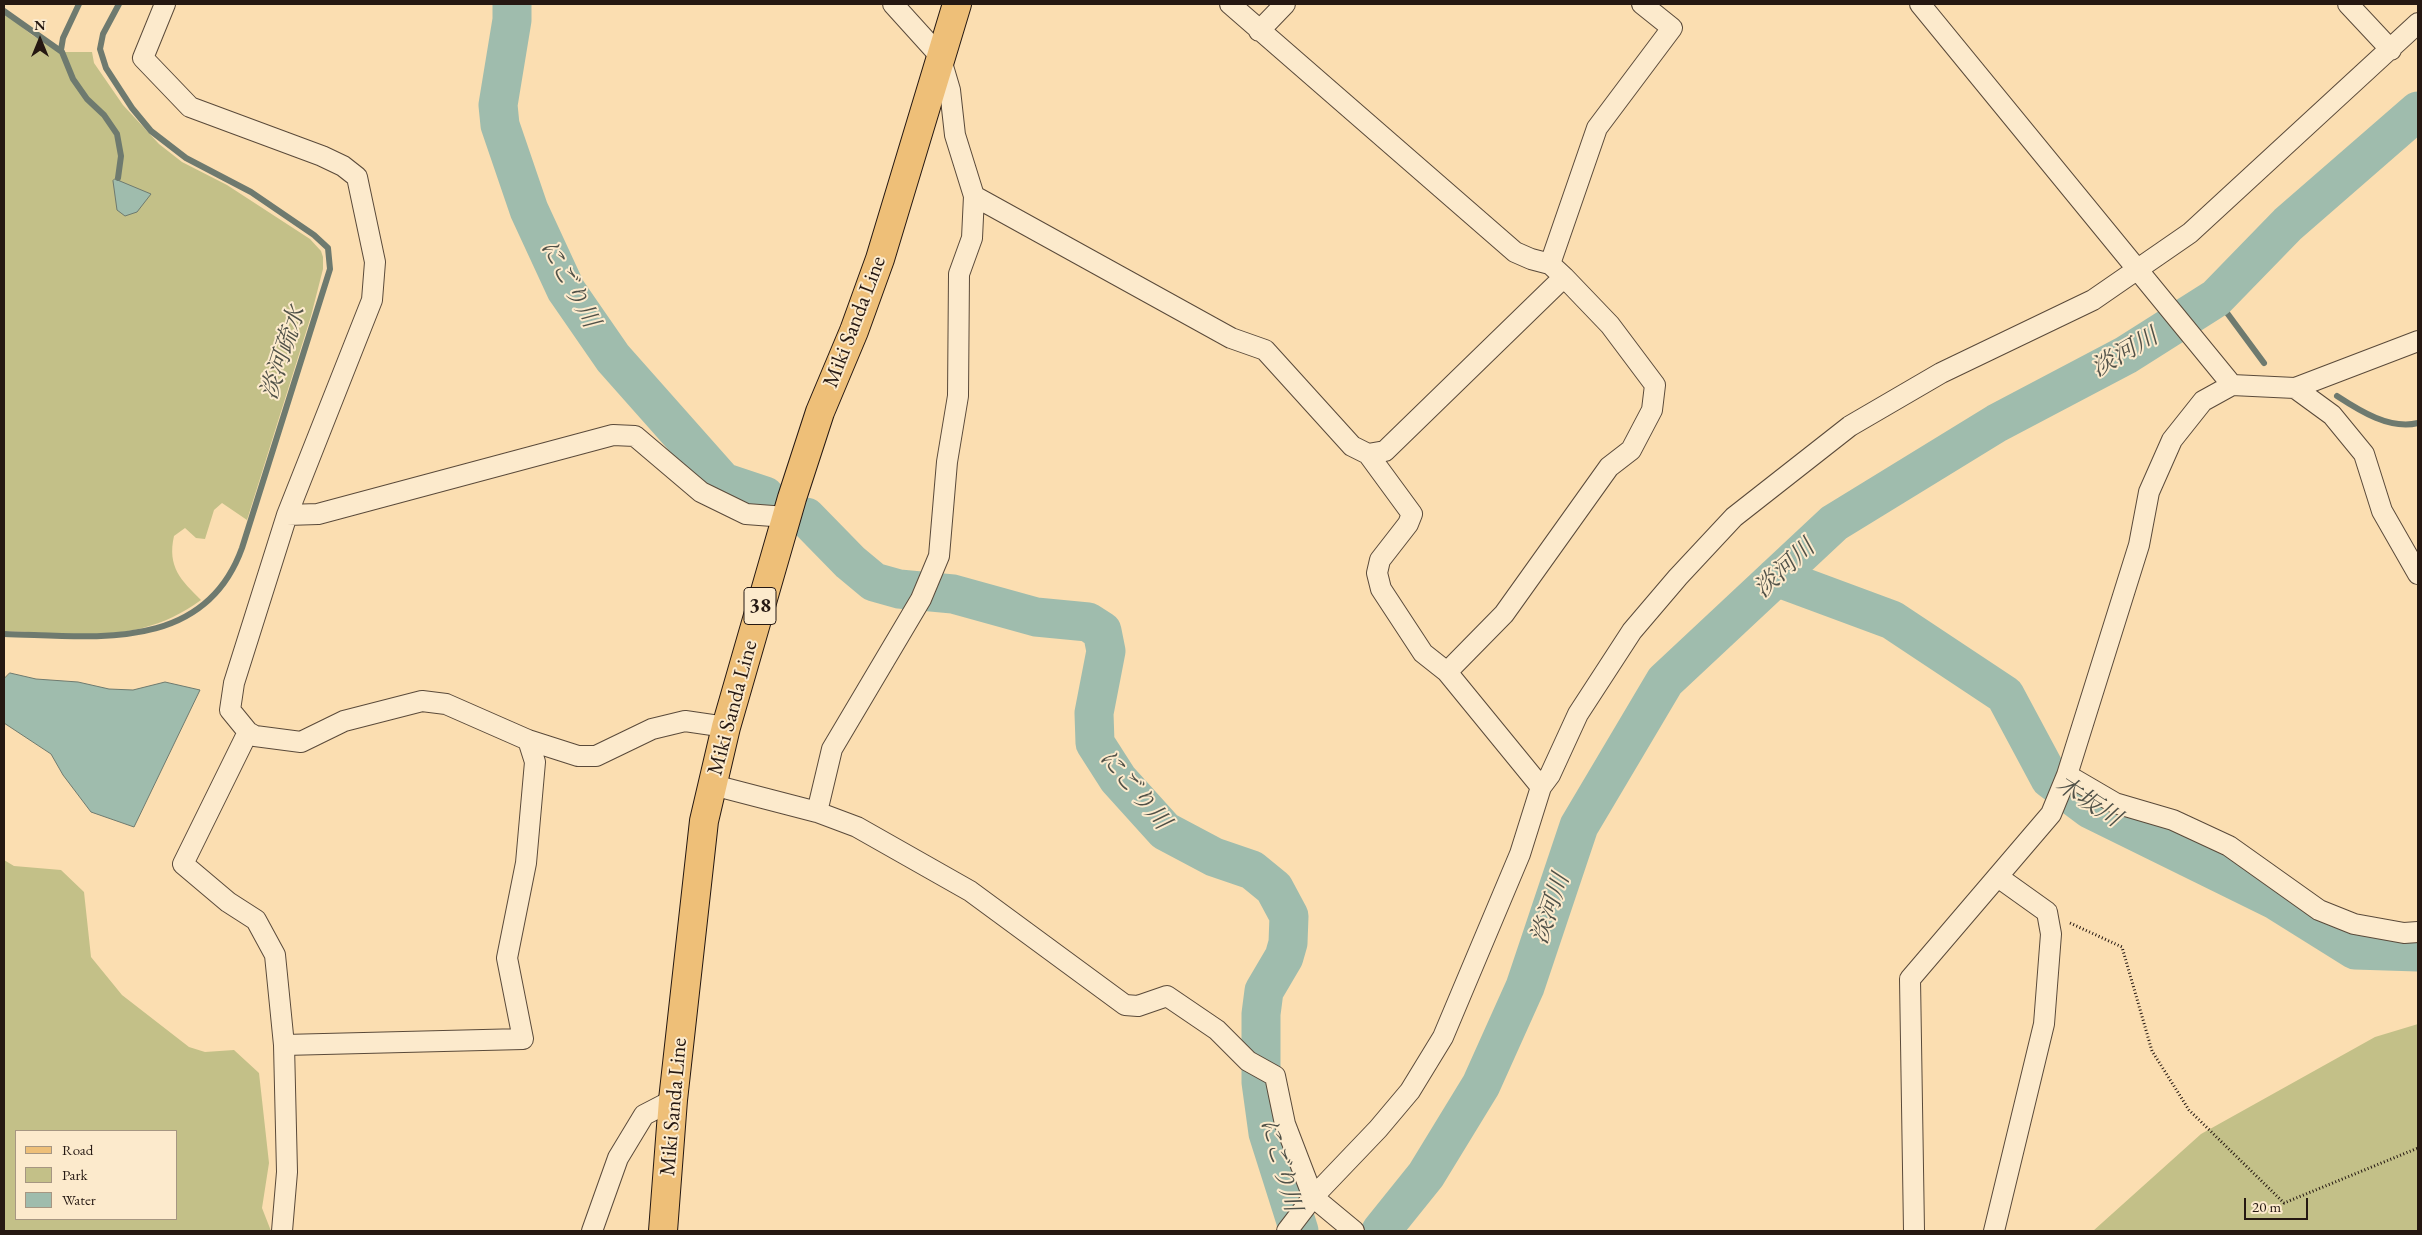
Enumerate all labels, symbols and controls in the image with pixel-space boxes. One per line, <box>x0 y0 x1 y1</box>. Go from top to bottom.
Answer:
north arrow <box>15 15 65 65</box>
text: N <box>34 16 46 34</box>
water label: にごり川 <box>533 235 605 333</box>
street label: Miki Sanda Line <box>818 253 892 391</box>
water label: 淡河疏水 <box>255 303 313 403</box>
water label: 淡河川 <box>2087 323 2163 383</box>
water label: 淡河川 <box>1749 534 1821 604</box>
road number: 38 <box>744 588 776 624</box>
street label: Miki Sanda Line <box>702 638 764 778</box>
water label: にごり川 <box>1092 744 1176 836</box>
water label: 木坂川 <box>2050 770 2126 834</box>
water label: 淡河川 <box>1526 870 1576 948</box>
street label: Miki Sanda Line <box>655 1037 693 1177</box>
water label: にごり川 <box>1253 1115 1307 1215</box>
legend <box>15 1130 178 1220</box>
text: Road <box>62 1140 93 1159</box>
text: Park <box>62 1165 88 1184</box>
scale bar <box>2247 1188 2311 1220</box>
text: Water <box>62 1190 96 1209</box>
text: 20 m <box>2252 1197 2281 1216</box>

